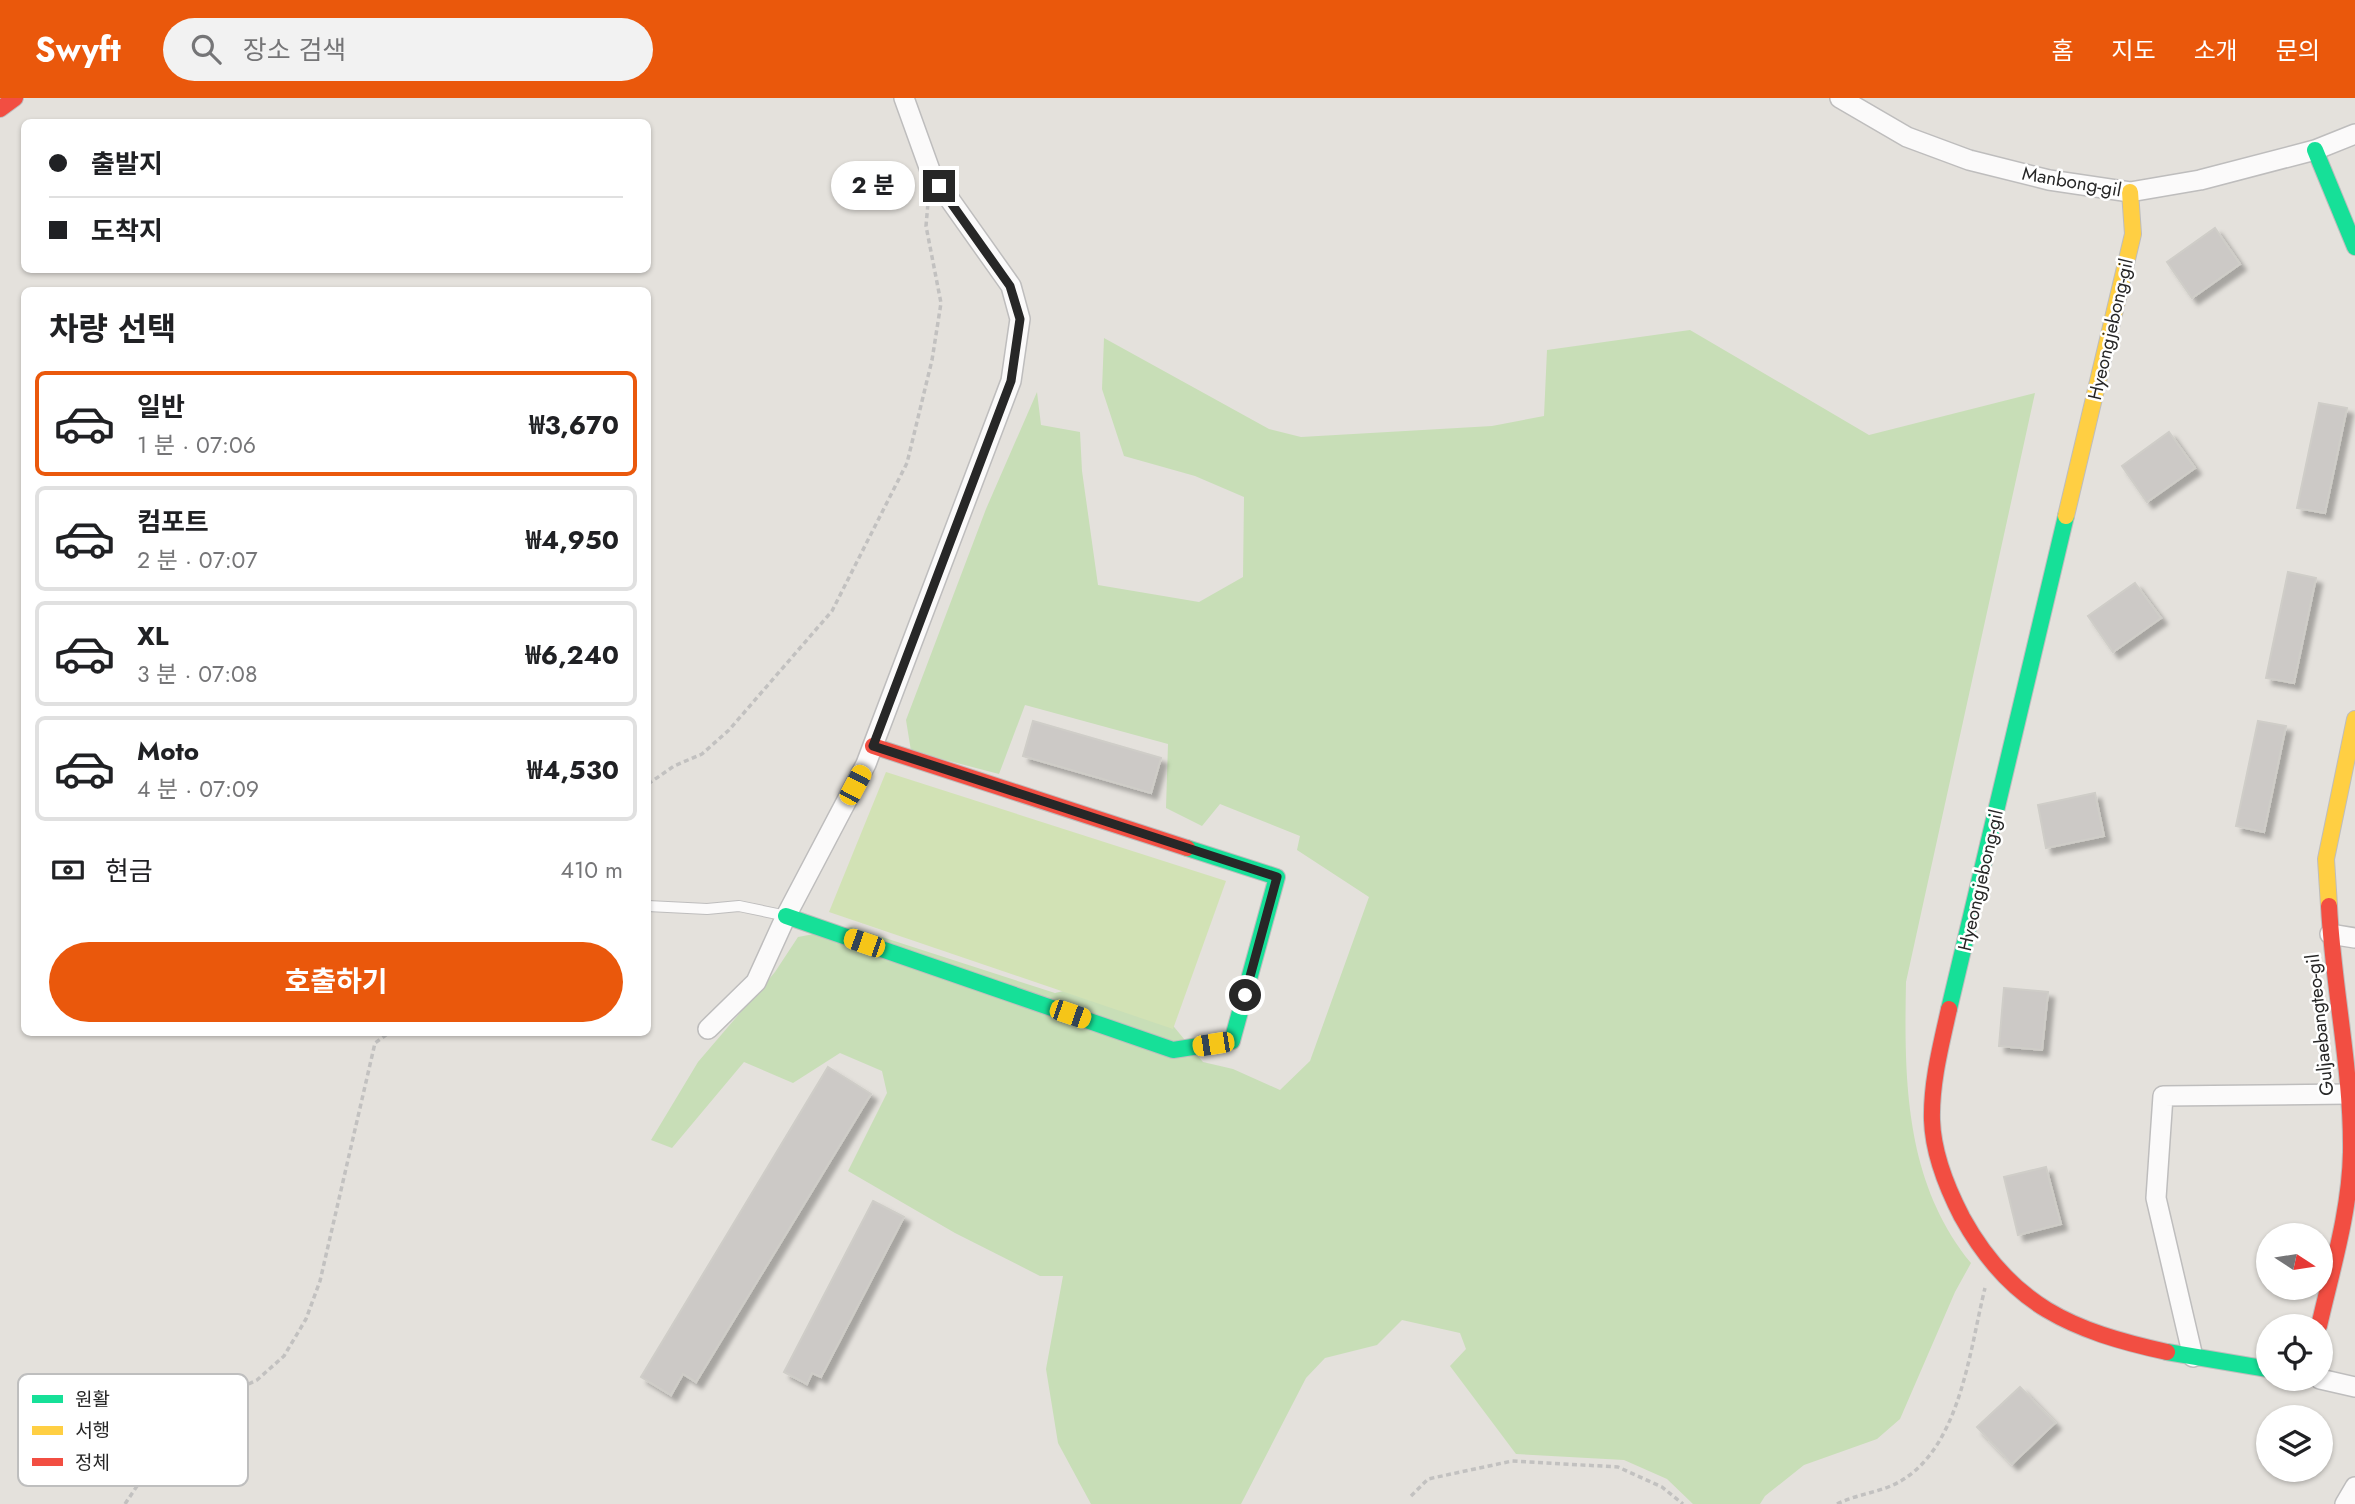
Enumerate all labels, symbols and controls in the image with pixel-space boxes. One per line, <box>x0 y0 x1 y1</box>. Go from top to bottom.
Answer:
search box <box>163 18 653 81</box>
text: Swyft <box>35 26 121 73</box>
icon: search <box>187 30 225 68</box>
text: 장소 검색 <box>243 31 346 69</box>
text: 홈 <box>2051 33 2073 68</box>
text: 지도 <box>2111 33 2156 68</box>
text: 소개 <box>2194 33 2238 68</box>
text: 문의 <box>2276 33 2320 68</box>
text: 출발지 <box>91 145 163 183</box>
street label: Manbong-gil <box>2020 159 2124 204</box>
callout: 2 분 <box>830 162 914 210</box>
text: 2 분 <box>851 168 895 202</box>
route end <box>923 170 955 202</box>
text: 도착지 <box>91 212 163 250</box>
street label: Hyeongjebong-gil <box>2081 256 2140 403</box>
text: 차량 선택 <box>49 306 176 352</box>
text: 일반 <box>137 388 185 426</box>
icon: car <box>53 392 116 455</box>
text: ₩3,670 <box>529 406 619 444</box>
text: 1 분 · 07:06 <box>137 428 256 462</box>
text: 컴포트 <box>137 503 209 541</box>
icon: car <box>53 507 116 570</box>
text: ₩4,950 <box>526 521 619 559</box>
text: 2 분 · 07:07 <box>137 543 258 577</box>
text: XL <box>137 617 169 655</box>
icon: car <box>53 622 116 685</box>
text: ₩6,240 <box>525 636 619 674</box>
text: 3 분 · 07:08 <box>137 657 257 691</box>
text: Moto <box>137 732 199 770</box>
icon: car <box>53 737 116 800</box>
text: ₩4,530 <box>527 751 619 789</box>
car <box>836 762 875 808</box>
text: 4 분 · 07:09 <box>137 772 259 806</box>
street label: Hyeongjebong-gil <box>1951 807 2010 954</box>
icon: cash <box>49 851 87 889</box>
text: 현금 <box>105 852 153 890</box>
text: 410 m <box>561 853 623 887</box>
car <box>841 926 888 960</box>
button: 호출하기 <box>49 942 623 1022</box>
street label: Guljaebangteo-gil <box>2299 953 2340 1097</box>
route start <box>1229 979 1261 1011</box>
car <box>1047 997 1094 1031</box>
car <box>1191 1030 1236 1058</box>
north arrow <box>2256 1223 2333 1300</box>
map controls <box>2256 1223 2333 1482</box>
button: locate <box>2256 1314 2333 1391</box>
legend <box>18 1374 248 1486</box>
text: 원활 <box>75 1386 110 1413</box>
button: layers <box>2256 1405 2333 1482</box>
text: 서행 <box>75 1417 110 1444</box>
text: 정체 <box>75 1449 110 1476</box>

